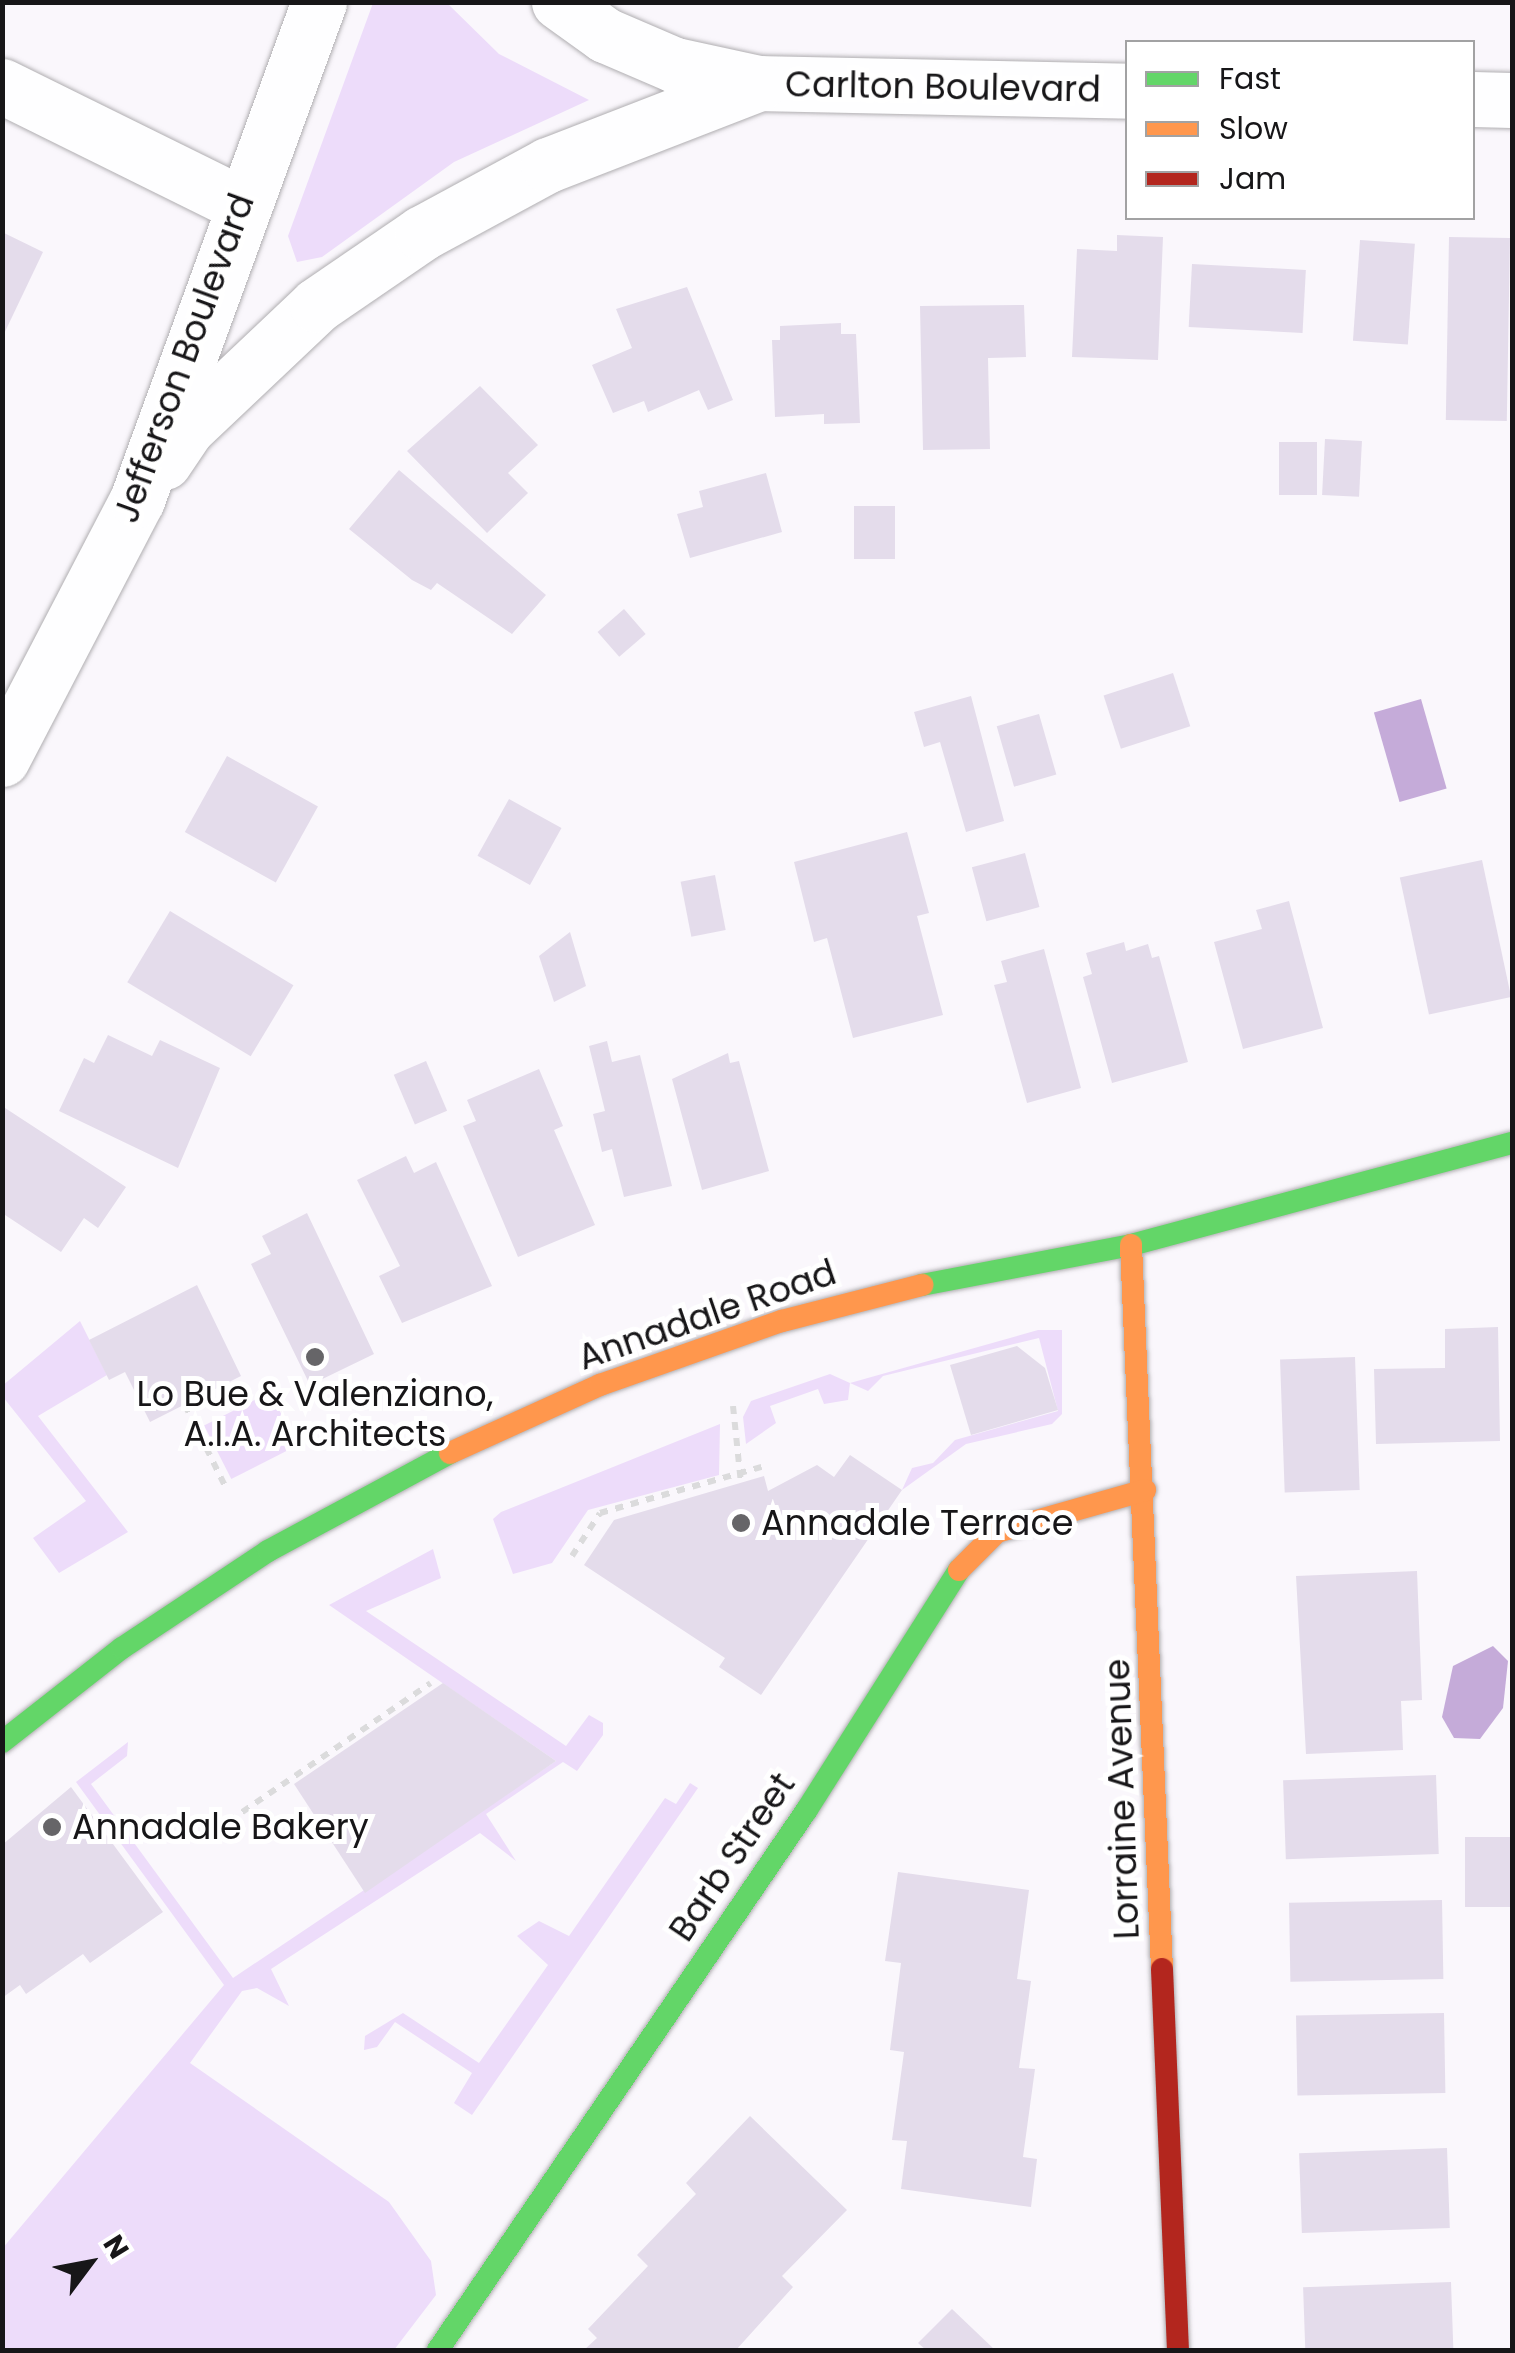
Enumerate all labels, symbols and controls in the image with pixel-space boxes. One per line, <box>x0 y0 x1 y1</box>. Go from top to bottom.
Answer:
legend <box>1125 40 1475 220</box>
text: Fast <box>1219 57 1281 100</box>
street label: Carlton Boulevard <box>785 63 1101 111</box>
text: Slow <box>1219 107 1288 150</box>
text: Jam <box>1219 157 1286 200</box>
street label: Jefferson Boulevard <box>105 188 263 528</box>
street label: Annadale Road <box>573 1251 841 1379</box>
marker: Lo Bue & Valenziano, A.I.A. Architects <box>304 1346 326 1368</box>
place label: Lo Bue & Valenziano, A.I.A. Architects <box>137 1373 493 1455</box>
place label: Annadale Terrace <box>761 1502 1073 1544</box>
marker: Annadale Terrace <box>730 1512 752 1534</box>
street label: Lorraine Avenue <box>1096 1658 1148 1940</box>
street label: Barb Street <box>660 1765 804 1949</box>
place label: Annadale Bakery <box>72 1806 369 1848</box>
marker: Annadale Bakery <box>41 1816 63 1838</box>
north arrow <box>40 2213 140 2313</box>
text: N <box>94 2228 138 2266</box>

